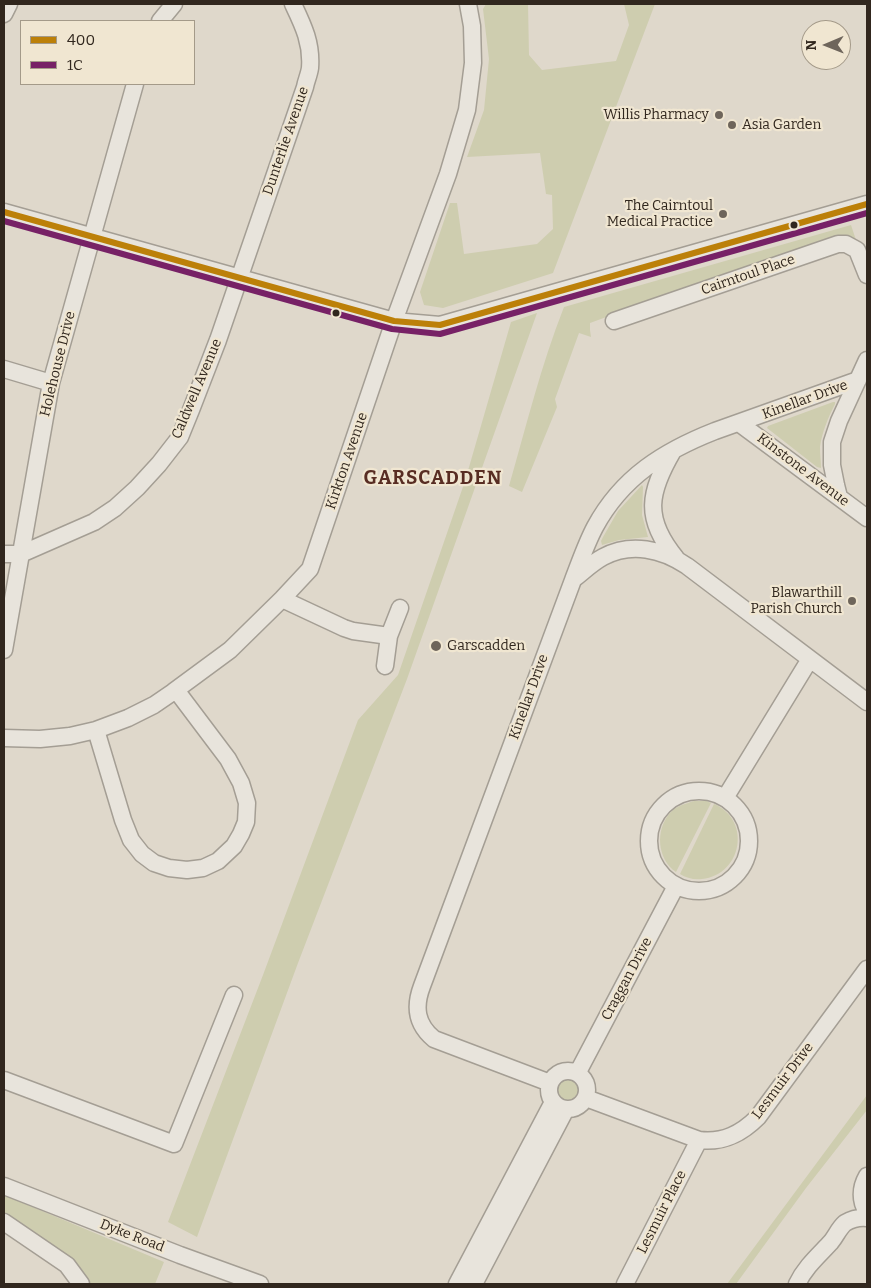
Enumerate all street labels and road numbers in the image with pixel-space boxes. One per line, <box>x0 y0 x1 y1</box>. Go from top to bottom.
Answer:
street label: Dunterlie Avenue <box>260 84 312 198</box>
street label: Cairntoul Place <box>699 251 797 299</box>
street label: Holehouse Drive <box>37 310 79 418</box>
street label: Caldwell Avenue <box>168 336 226 442</box>
street label: Kinellar Drive <box>760 377 850 423</box>
street label: Kirkton Avenue <box>323 410 371 512</box>
street label: Kinstone Avenue <box>754 430 852 510</box>
street label: Kinellar Drive <box>506 652 552 742</box>
street label: Craggan Drive <box>598 935 656 1023</box>
street label: Lesmuir Drive <box>749 1039 817 1123</box>
street label: Lesmuir Place <box>634 1167 690 1257</box>
street label: Dyke Road <box>97 1216 167 1256</box>

